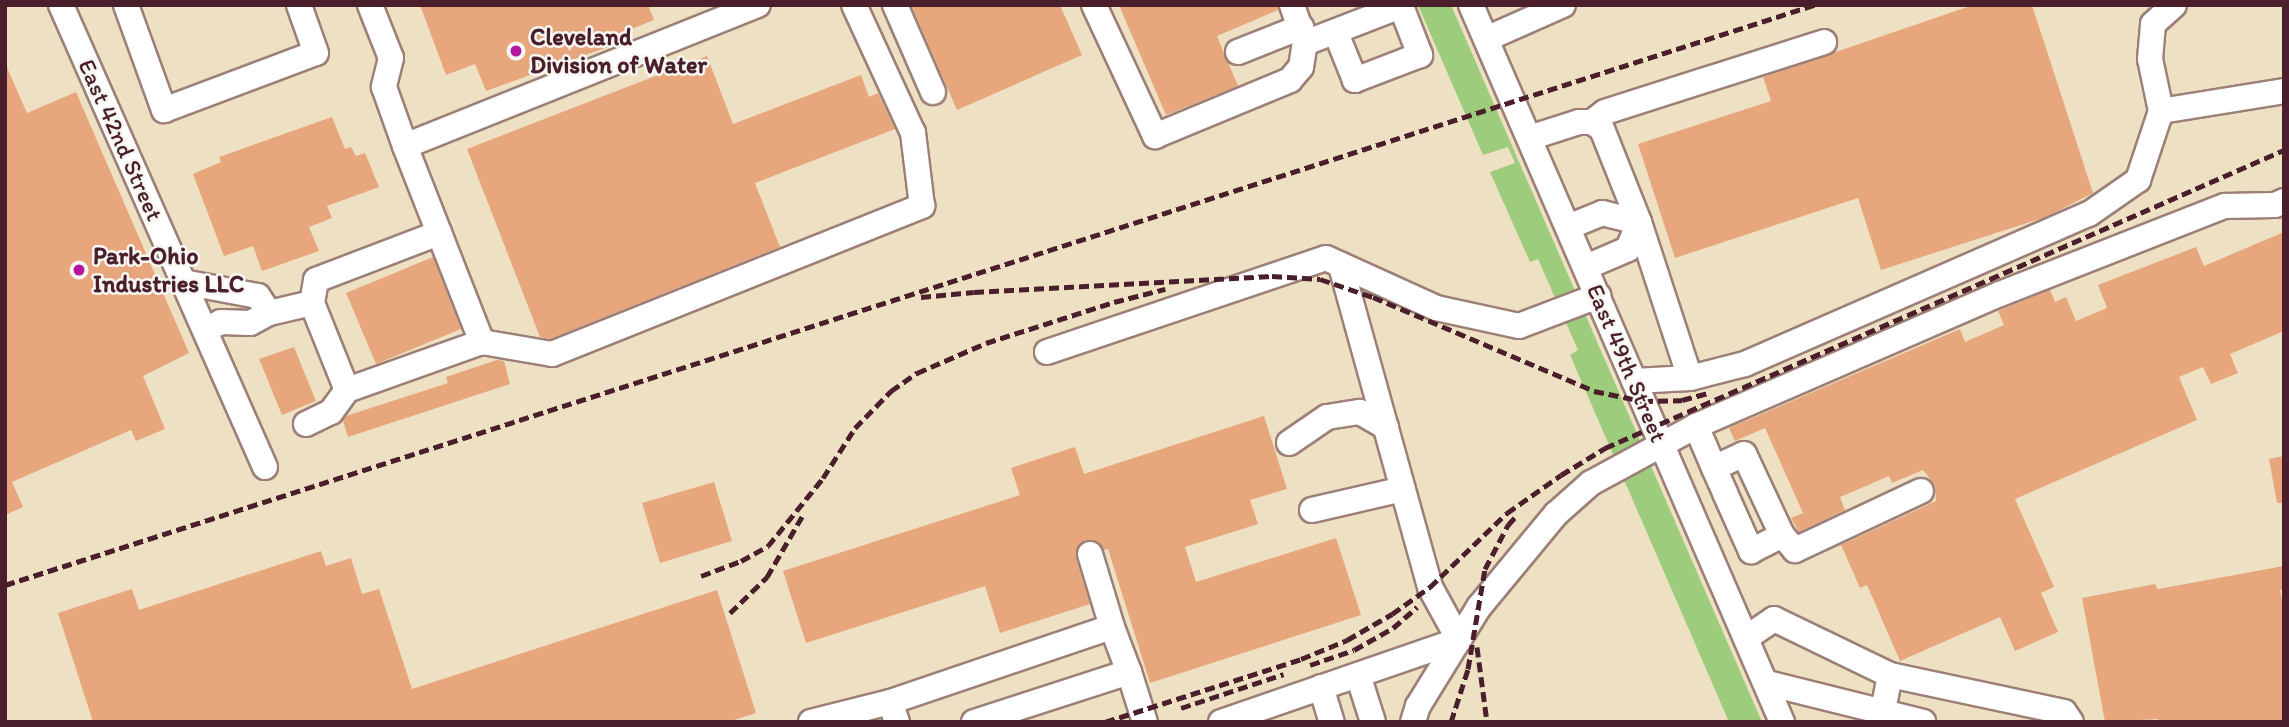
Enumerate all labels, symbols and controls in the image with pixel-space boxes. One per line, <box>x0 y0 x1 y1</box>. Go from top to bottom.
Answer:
place label: Cleveland Division of Water <box>530 23 706 79</box>
marker: Cleveland Division of Water <box>508 43 524 59</box>
street label: East 42nd Street <box>73 55 169 225</box>
place label: Park-Ohio Industries LLC <box>93 242 244 298</box>
marker: Park-Ohio Industries LLC <box>71 262 87 278</box>
street label: East 49th Street <box>1581 280 1673 446</box>

